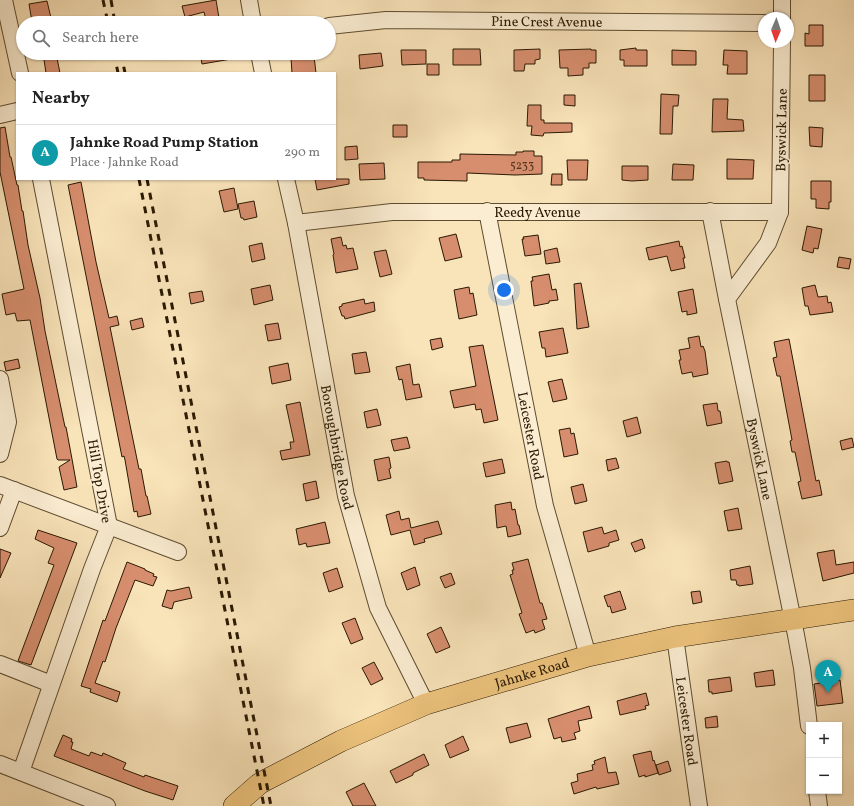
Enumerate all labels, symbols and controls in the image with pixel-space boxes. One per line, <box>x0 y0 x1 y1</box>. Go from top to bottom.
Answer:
north arrow <box>758 12 794 48</box>
street label: Pine Crest Avenue <box>491 13 603 33</box>
search box <box>16 16 336 60</box>
icon: search <box>30 27 52 49</box>
text: Search here <box>62 28 139 49</box>
text: Nearby <box>32 87 90 110</box>
street label: Byswick Lane <box>772 88 793 172</box>
text: Jahnke Road Pump Station <box>70 133 259 154</box>
text: A <box>40 144 50 162</box>
text: 290 m <box>284 144 320 162</box>
text: Place · Jahnke Road <box>70 154 179 172</box>
house number: 5233 <box>510 158 534 174</box>
street label: Reedy Avenue <box>494 204 581 223</box>
your location <box>494 280 514 300</box>
street label: Boroughbridge Road <box>315 383 357 512</box>
street label: Leicester Road <box>512 390 548 482</box>
street label: Byswick Lane <box>741 417 776 502</box>
street label: Hill Top Drive <box>82 438 115 525</box>
street label: Jahnke Road <box>493 654 572 694</box>
pin: A <box>815 660 841 693</box>
street label: Leicester Road <box>670 676 701 767</box>
map controls <box>806 722 842 794</box>
button: + <box>806 722 842 758</box>
button: − <box>806 758 842 794</box>

